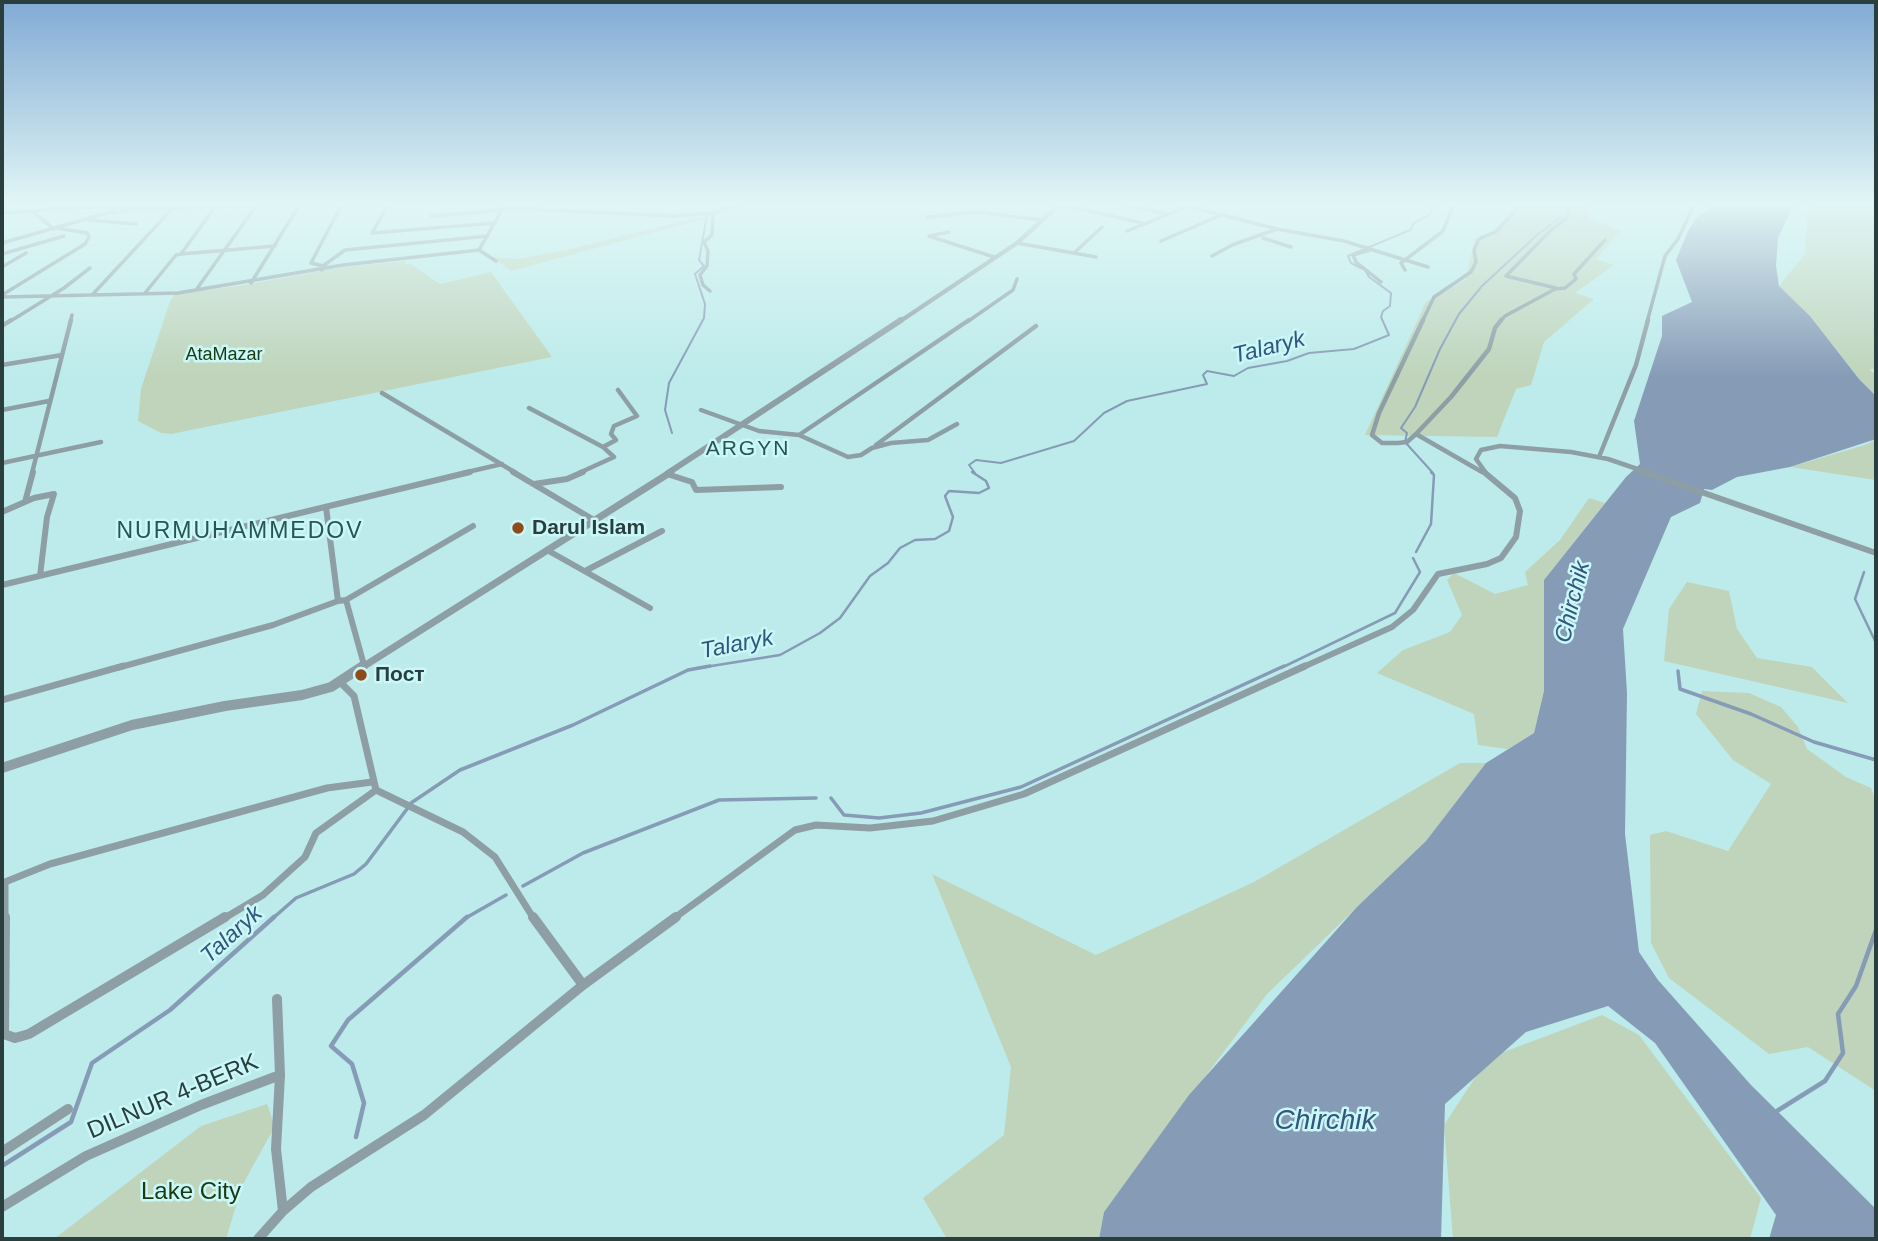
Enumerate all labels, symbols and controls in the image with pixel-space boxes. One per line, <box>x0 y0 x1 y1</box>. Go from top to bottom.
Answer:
water label: Talaryk <box>1230 326 1308 370</box>
park label: AtaMazar <box>185 344 263 366</box>
district label: ARGYN <box>706 436 790 462</box>
place label: Darul Islam <box>532 515 645 541</box>
district label: NURMUHAMMEDOV <box>118 518 362 546</box>
marker: Darul Islam <box>510 520 526 536</box>
water label: Chirchik <box>1550 558 1596 646</box>
water label: Talaryk <box>698 624 776 666</box>
place label: Пост <box>375 662 425 688</box>
marker: Пост <box>353 667 369 683</box>
water label: Talaryk <box>196 900 268 970</box>
street label: DILNUR 4-BERK <box>83 1048 263 1146</box>
water label: Chirchik <box>1274 1104 1376 1138</box>
park label: Lake City <box>141 1178 241 1206</box>

